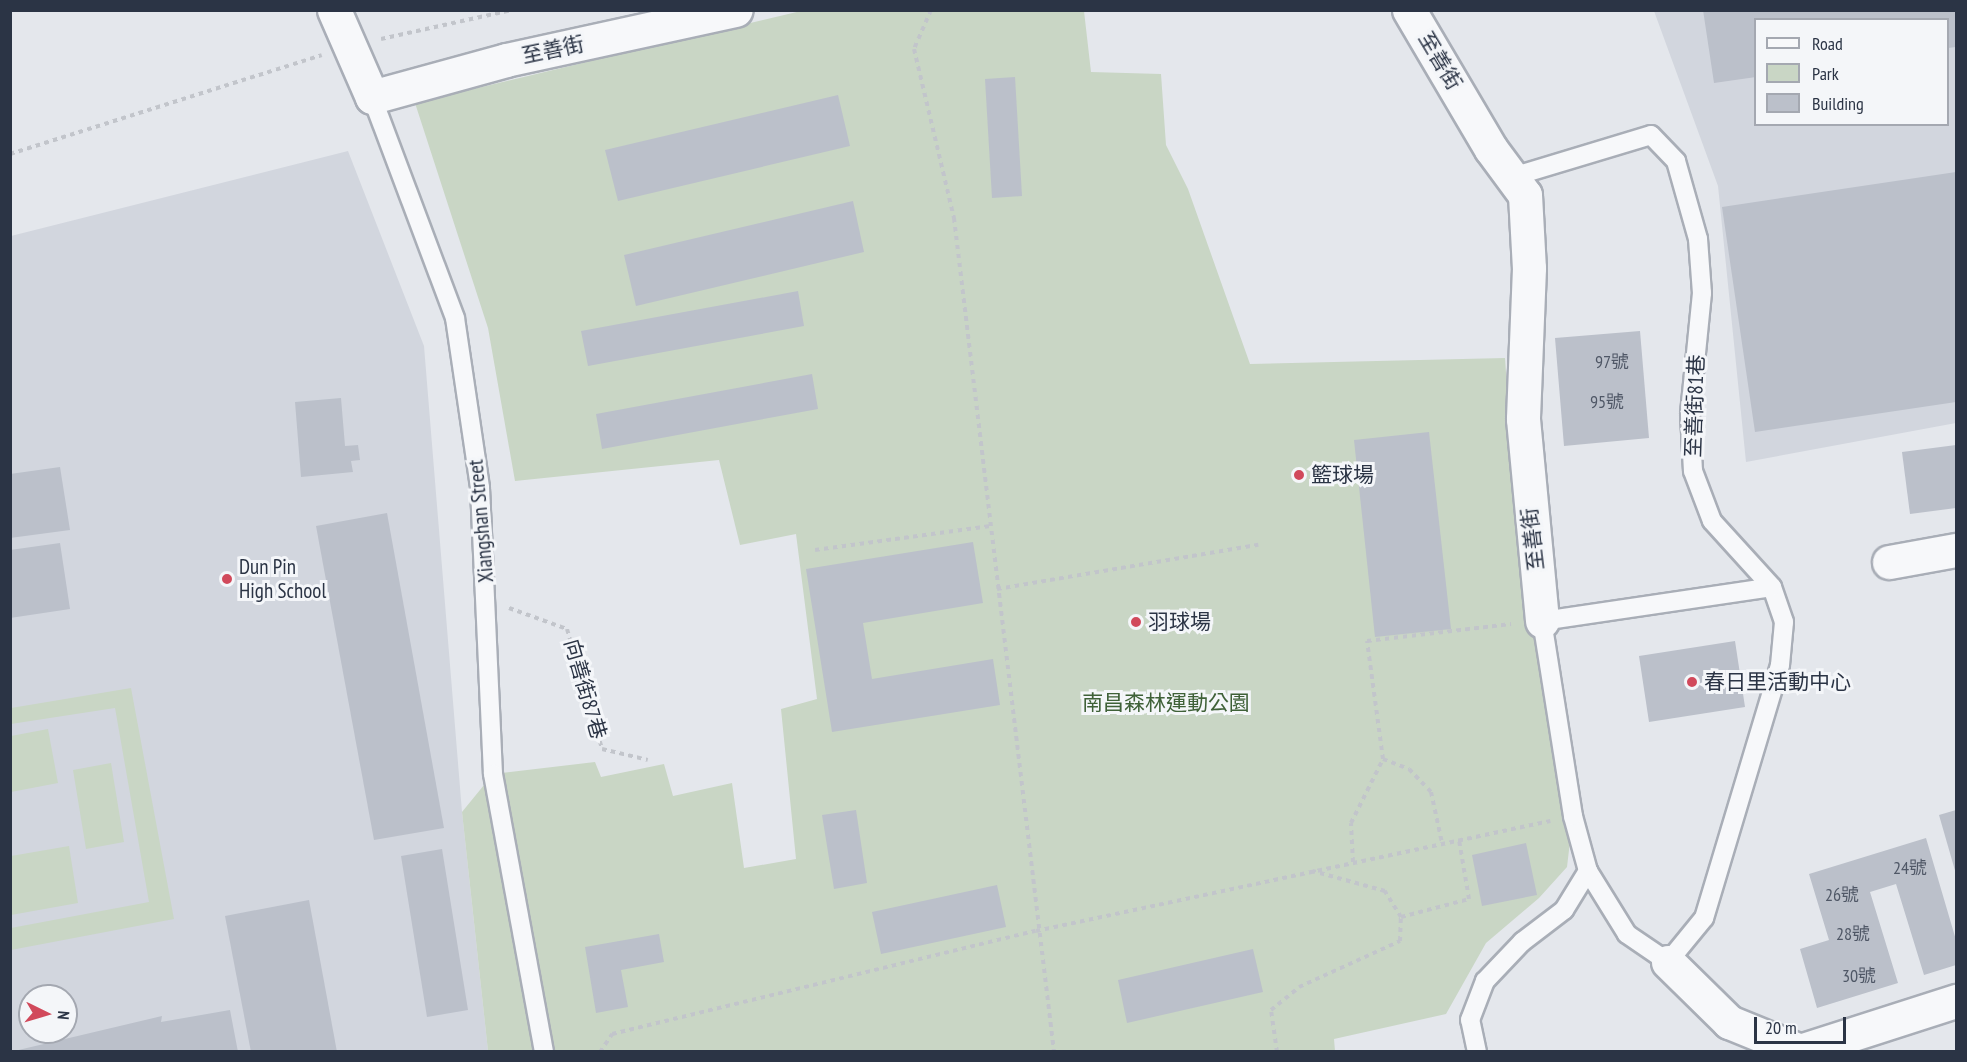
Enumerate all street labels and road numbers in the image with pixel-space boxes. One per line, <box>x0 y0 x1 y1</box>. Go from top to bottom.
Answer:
street label: 至善街 <box>1413 28 1467 94</box>
street label: 至善街 <box>520 31 586 69</box>
street label: 至善街81巷 <box>1681 354 1709 458</box>
street label: Xiangshan Street <box>463 458 499 584</box>
street label: 至善街 <box>1517 506 1549 572</box>
street label: 向善街87巷 <box>559 636 611 742</box>

